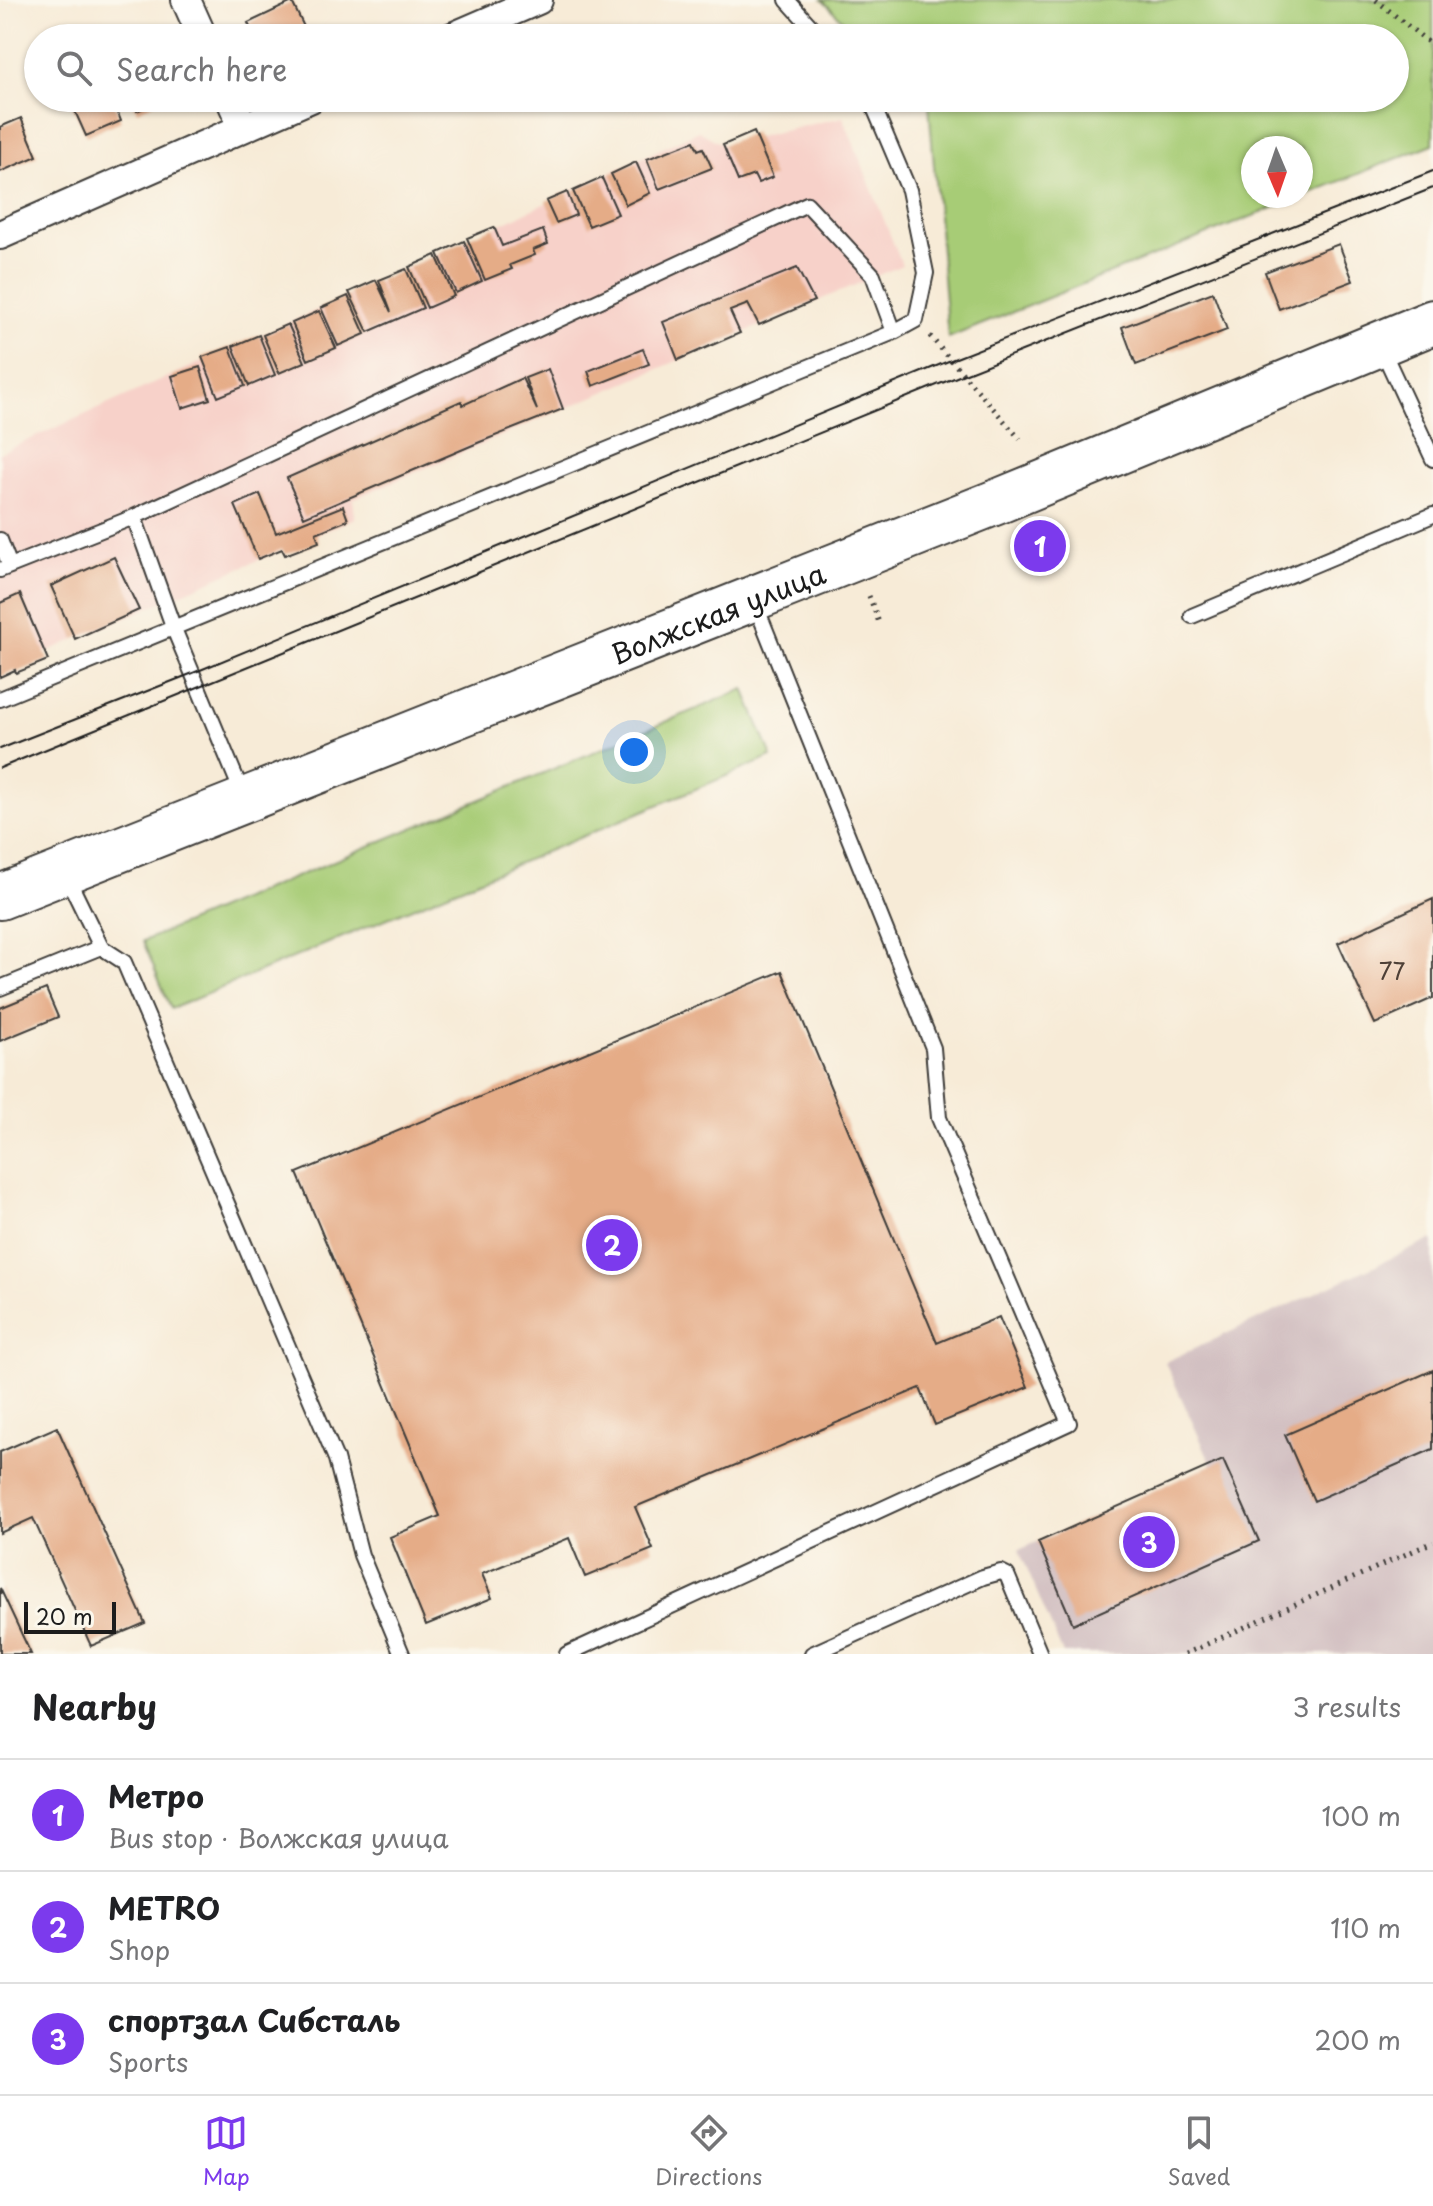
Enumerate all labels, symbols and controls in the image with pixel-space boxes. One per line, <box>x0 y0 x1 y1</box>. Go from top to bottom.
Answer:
search box <box>24 24 1409 112</box>
icon: search <box>52 46 96 90</box>
text: Search here <box>116 46 288 91</box>
north arrow <box>1241 136 1313 208</box>
pin: 1 <box>1014 516 1066 576</box>
street label: Волжская улица <box>604 550 832 674</box>
your location <box>614 732 654 772</box>
house number: 77 <box>1379 952 1405 988</box>
pin: 2 <box>586 1215 638 1275</box>
pin: 3 <box>1123 1512 1175 1572</box>
scale bar <box>24 1598 116 1634</box>
text: 20 m <box>36 1599 93 1632</box>
text: Nearby <box>32 1680 157 1732</box>
text: 3 results <box>1293 1687 1401 1726</box>
text: Метро <box>108 1773 204 1818</box>
text: 1 <box>52 1796 64 1835</box>
text: 100 m <box>1321 1796 1401 1835</box>
text: Bus stop · Волжская улица <box>108 1818 449 1857</box>
text: METRO <box>108 1885 220 1930</box>
text: 2 <box>49 1908 67 1947</box>
text: 110 m <box>1330 1908 1401 1947</box>
text: Shop <box>108 1930 170 1969</box>
text: спортзал Сибсталь <box>108 1997 401 2042</box>
text: 3 <box>49 2020 67 2059</box>
text: 200 m <box>1314 2020 1401 2059</box>
text: Sports <box>108 2042 188 2081</box>
tab: Map <box>203 2111 250 2192</box>
tab: Directions <box>655 2111 762 2192</box>
tab: Saved <box>1168 2111 1230 2192</box>

